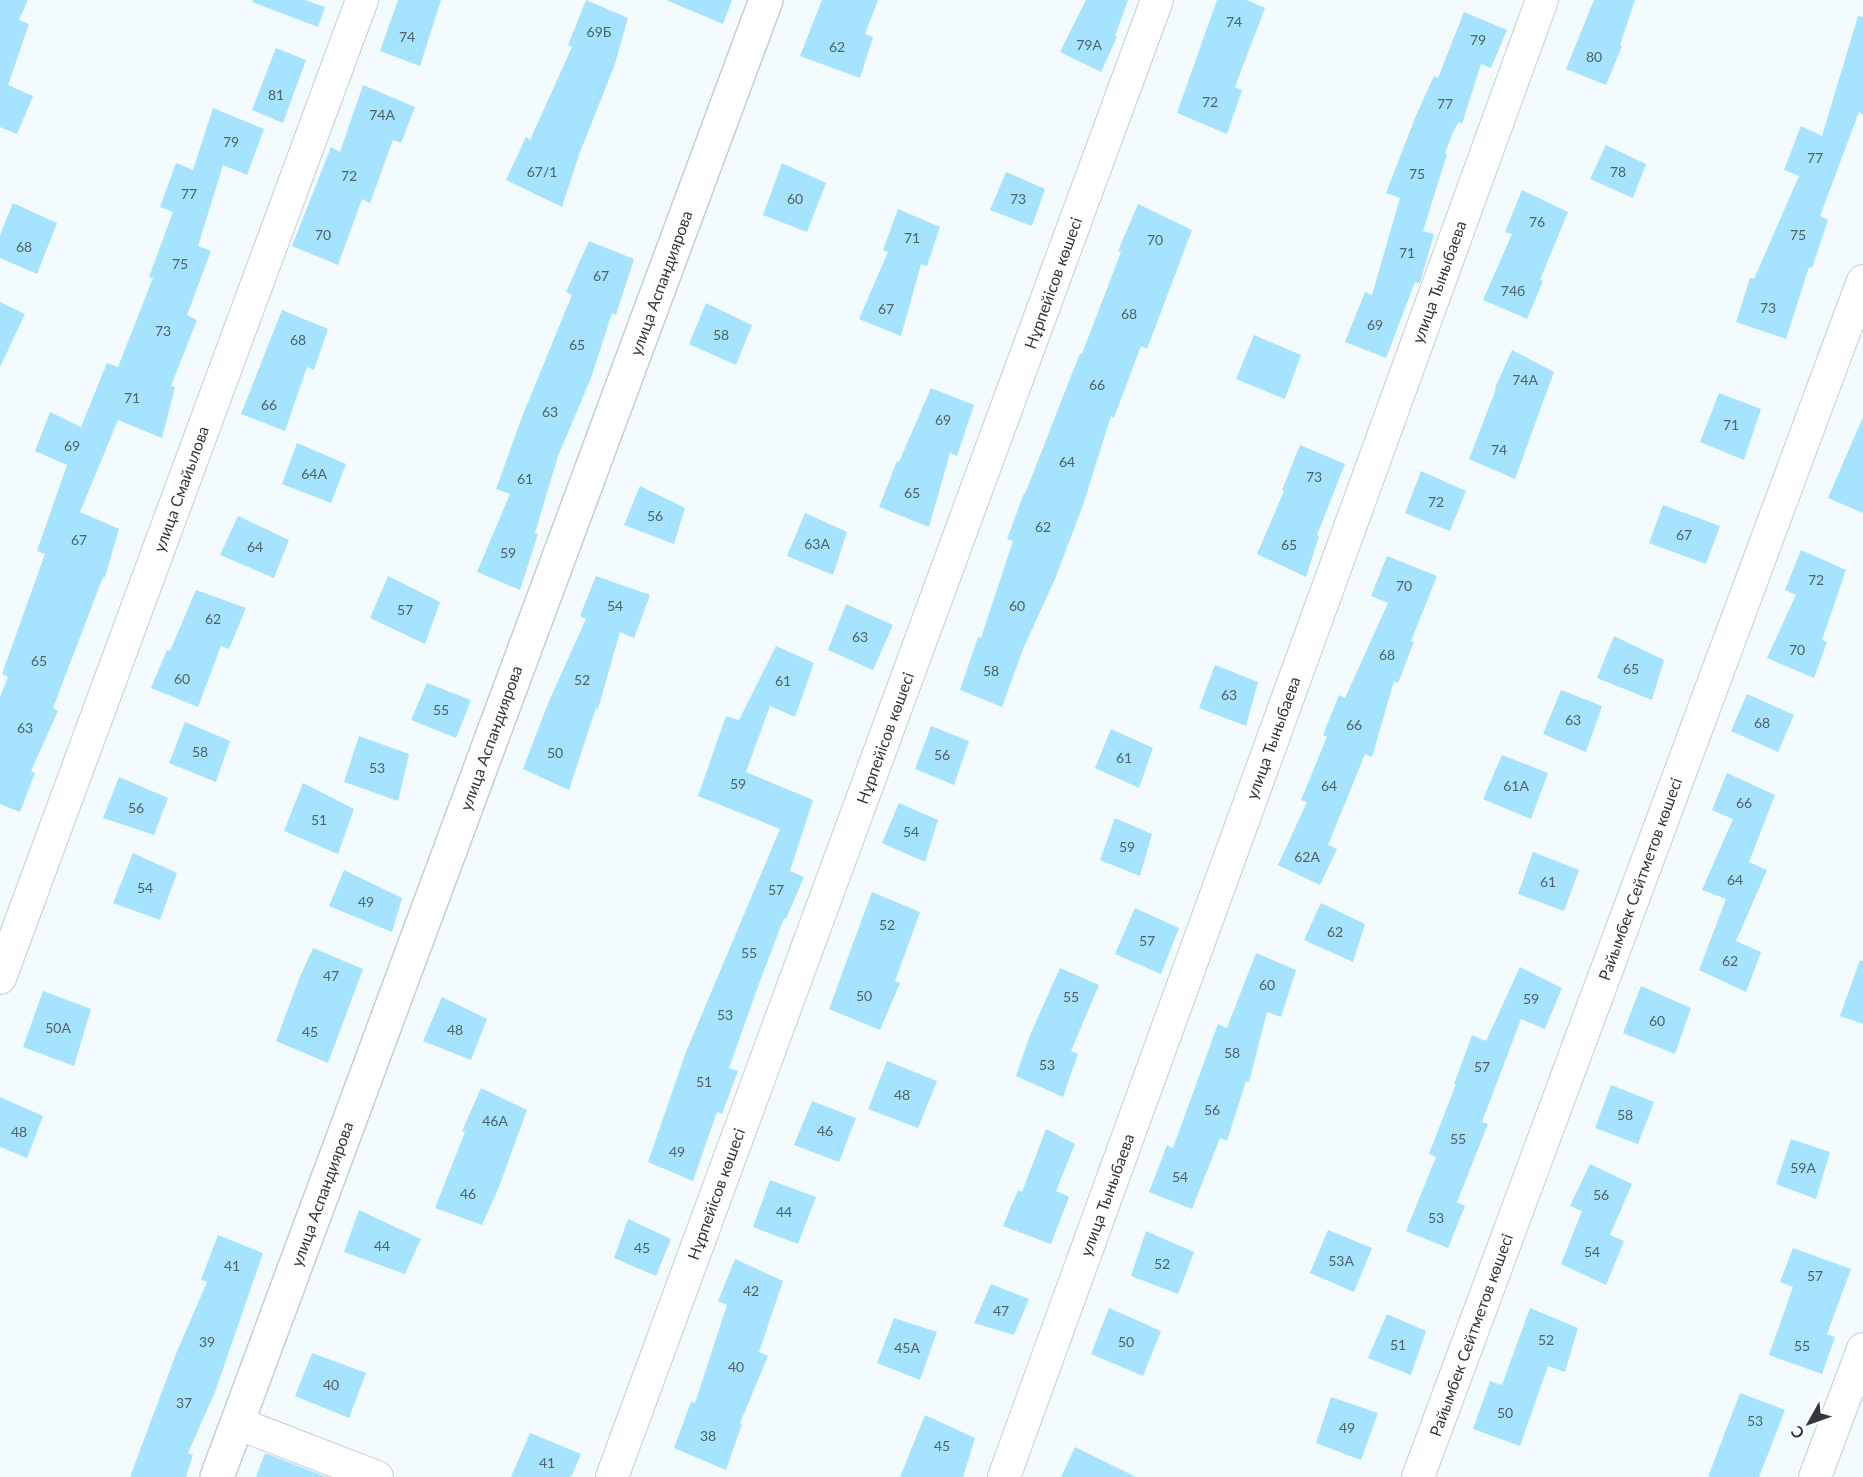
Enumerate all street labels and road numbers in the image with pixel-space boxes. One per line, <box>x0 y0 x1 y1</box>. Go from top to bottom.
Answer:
street label: улица Аспандиярова <box>625 208 696 358</box>
street label: Нұрпейісов көшесі <box>1020 215 1085 351</box>
street label: улица Тыныбаева <box>1408 218 1470 346</box>
street label: улица Смайылова <box>149 423 212 554</box>
street label: улица Аспандиярова <box>455 663 526 813</box>
street label: Нұрпейісов көшесі <box>852 670 917 806</box>
street label: улица Тыныбаева <box>1242 674 1304 802</box>
street label: Райымбек Сейтметов көшесі <box>1594 775 1685 983</box>
street label: улица Аспандиярова <box>286 1119 357 1269</box>
street label: Нұрпейісов көшесі <box>683 1126 748 1262</box>
street label: улица Тыныбаева <box>1076 1131 1138 1259</box>
street label: Райымбек Сейтметов көшесі <box>1425 1231 1516 1439</box>

